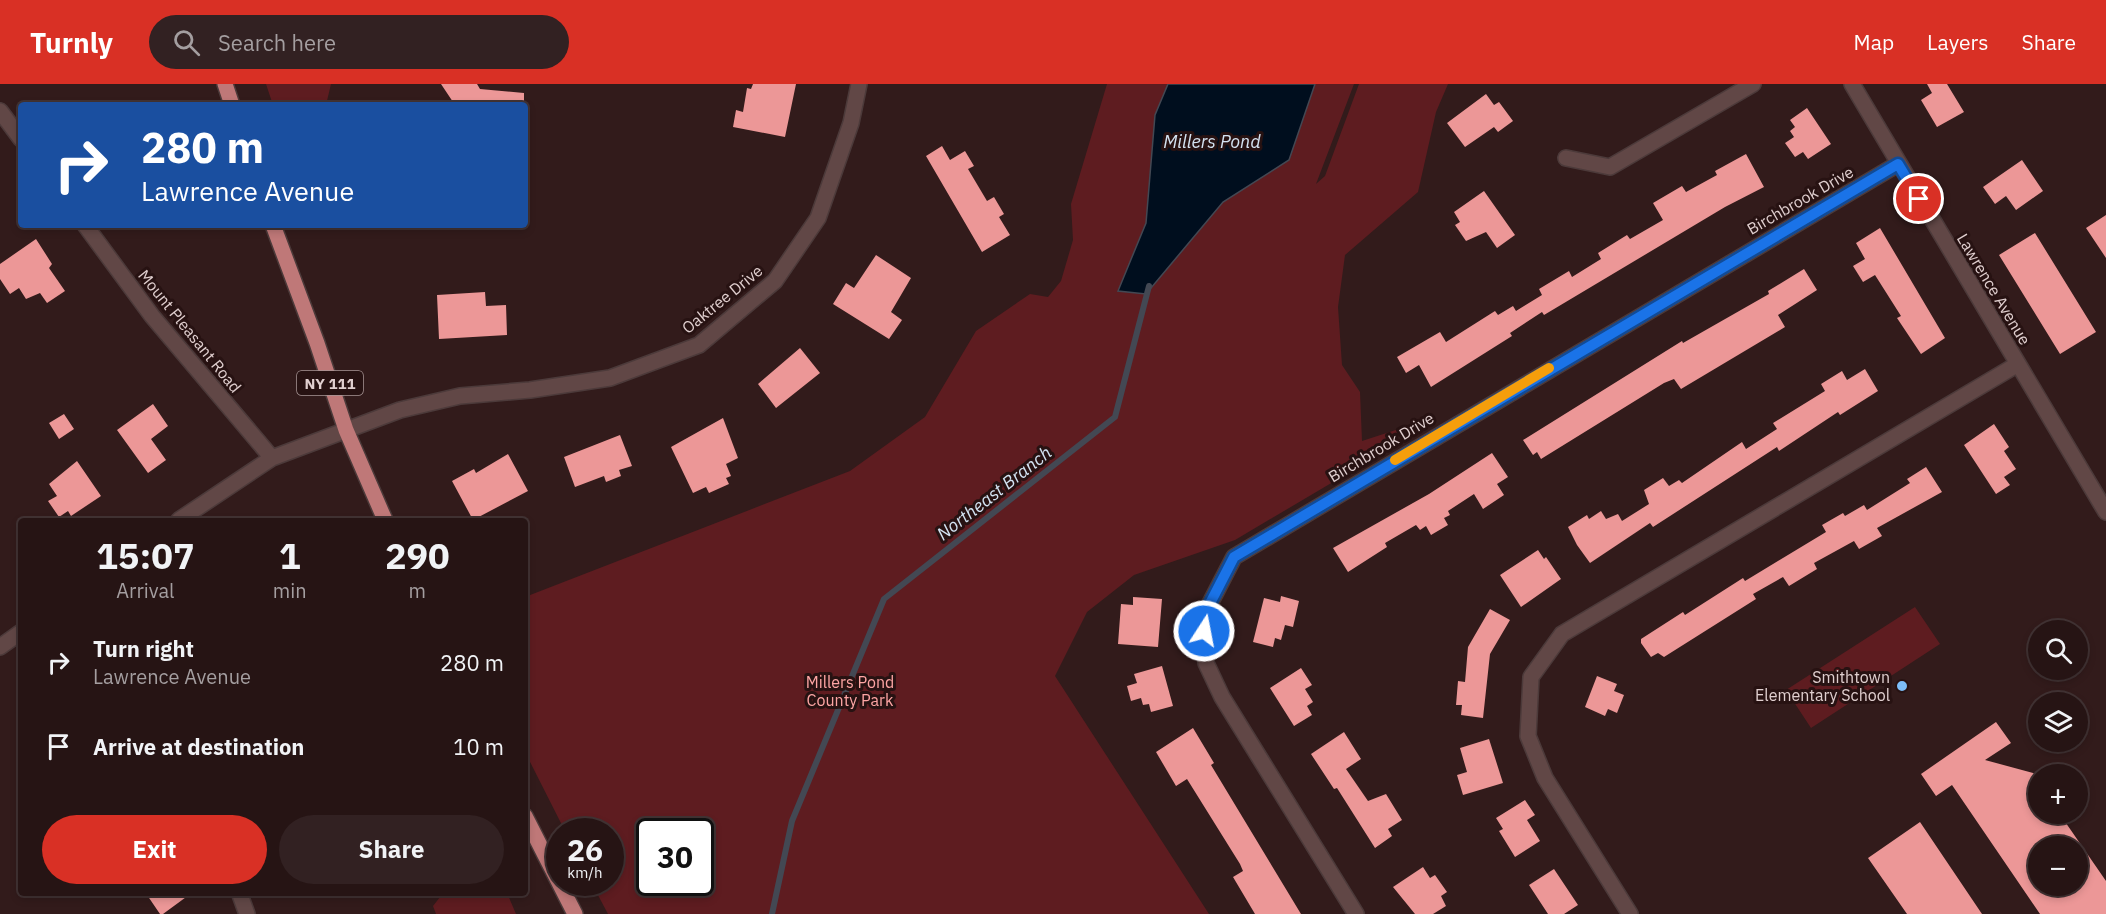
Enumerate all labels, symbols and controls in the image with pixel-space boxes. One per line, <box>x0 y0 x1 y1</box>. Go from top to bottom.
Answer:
search box <box>149 15 569 69</box>
text: Turnly <box>30 24 113 61</box>
icon: search <box>170 26 203 59</box>
text: Search here <box>218 28 336 57</box>
text: Map <box>1854 28 1894 56</box>
text: Layers <box>1927 28 1989 56</box>
text: Share <box>2022 28 2076 56</box>
text: 280 m <box>141 120 264 175</box>
icon: right <box>42 126 120 204</box>
water label: Millers Pond <box>1163 130 1261 153</box>
street label: Birchbrook Drive <box>1743 161 1857 239</box>
text: Lawrence Avenue <box>141 173 354 208</box>
pin <box>1893 173 1944 224</box>
icon: arrive <box>1902 182 1935 215</box>
street label: Lawrence Avenue <box>1953 230 2035 348</box>
street label: Oaktree Drive <box>678 260 767 338</box>
street label: Mount Pleasant Road <box>134 265 246 397</box>
road number: NY 111 <box>297 371 363 395</box>
street label: Birchbrook Drive <box>1325 407 1438 486</box>
water label: Northeast Branch <box>932 441 1056 545</box>
text: 15:07 <box>96 532 195 579</box>
text: 1 <box>279 532 301 579</box>
text: 290 <box>385 532 450 579</box>
text: Arrival <box>116 577 175 604</box>
text: min <box>273 577 307 604</box>
text: m <box>409 577 426 604</box>
position arrow <box>1172 599 1236 663</box>
map controls <box>2028 620 2088 896</box>
button: search <box>2028 620 2088 680</box>
text: Turn right <box>93 634 194 663</box>
icon: right <box>42 646 75 679</box>
text: 280 m <box>440 648 504 677</box>
text: Lawrence Avenue <box>93 663 251 690</box>
place label: Smithtown Elementary School <box>1755 667 1890 705</box>
park label: Millers Pond County Park <box>806 672 894 710</box>
marker: Smithtown Elementary School <box>1895 679 1909 693</box>
button: layers <box>2028 692 2088 752</box>
icon: arrive <box>42 730 75 763</box>
text: Arrive at destination <box>93 732 304 761</box>
text: 10 m <box>453 732 504 761</box>
button: + <box>2028 764 2088 824</box>
button: Exit <box>42 815 267 884</box>
button: Share <box>279 815 504 884</box>
speed limit sign: 30 <box>636 818 714 896</box>
text: 26 <box>567 830 603 869</box>
button: − <box>2028 836 2088 896</box>
text: km/h <box>567 863 603 882</box>

